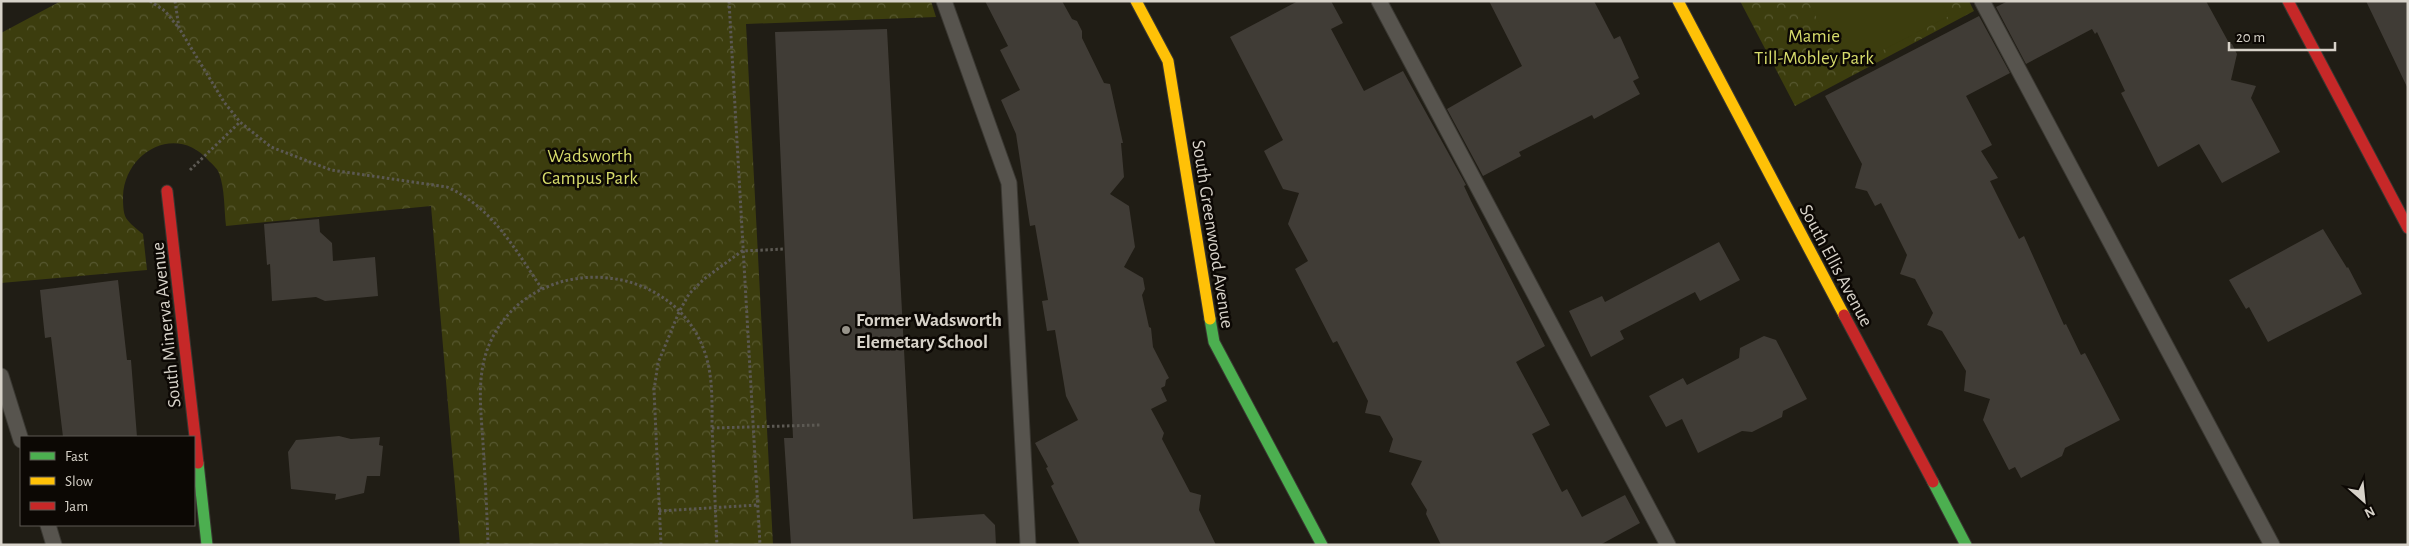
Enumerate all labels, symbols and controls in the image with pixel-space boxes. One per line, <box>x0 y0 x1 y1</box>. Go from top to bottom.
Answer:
scale bar <box>2229 20 2335 52</box>
park label: Mamie Till-Mobley Park <box>1754 27 1874 68</box>
text: 20 m <box>2236 30 2265 45</box>
street label: South Greenwood Avenue <box>1188 139 1237 330</box>
park label: Wadsworth Campus Park <box>542 147 638 188</box>
street label: South Ellis Avenue <box>1796 201 1876 330</box>
street label: South Minerva Avenue <box>148 241 185 408</box>
place label: Former Wadsworth Elemetary School <box>856 311 1002 352</box>
marker: Former Wadsworth Elemetary School <box>840 324 852 336</box>
legend <box>20 436 195 526</box>
text: Fast <box>65 449 89 464</box>
text: Slow <box>65 474 93 489</box>
north arrow <box>2339 476 2389 526</box>
text: Jam <box>65 499 88 514</box>
text: N <box>2362 503 2377 520</box>

